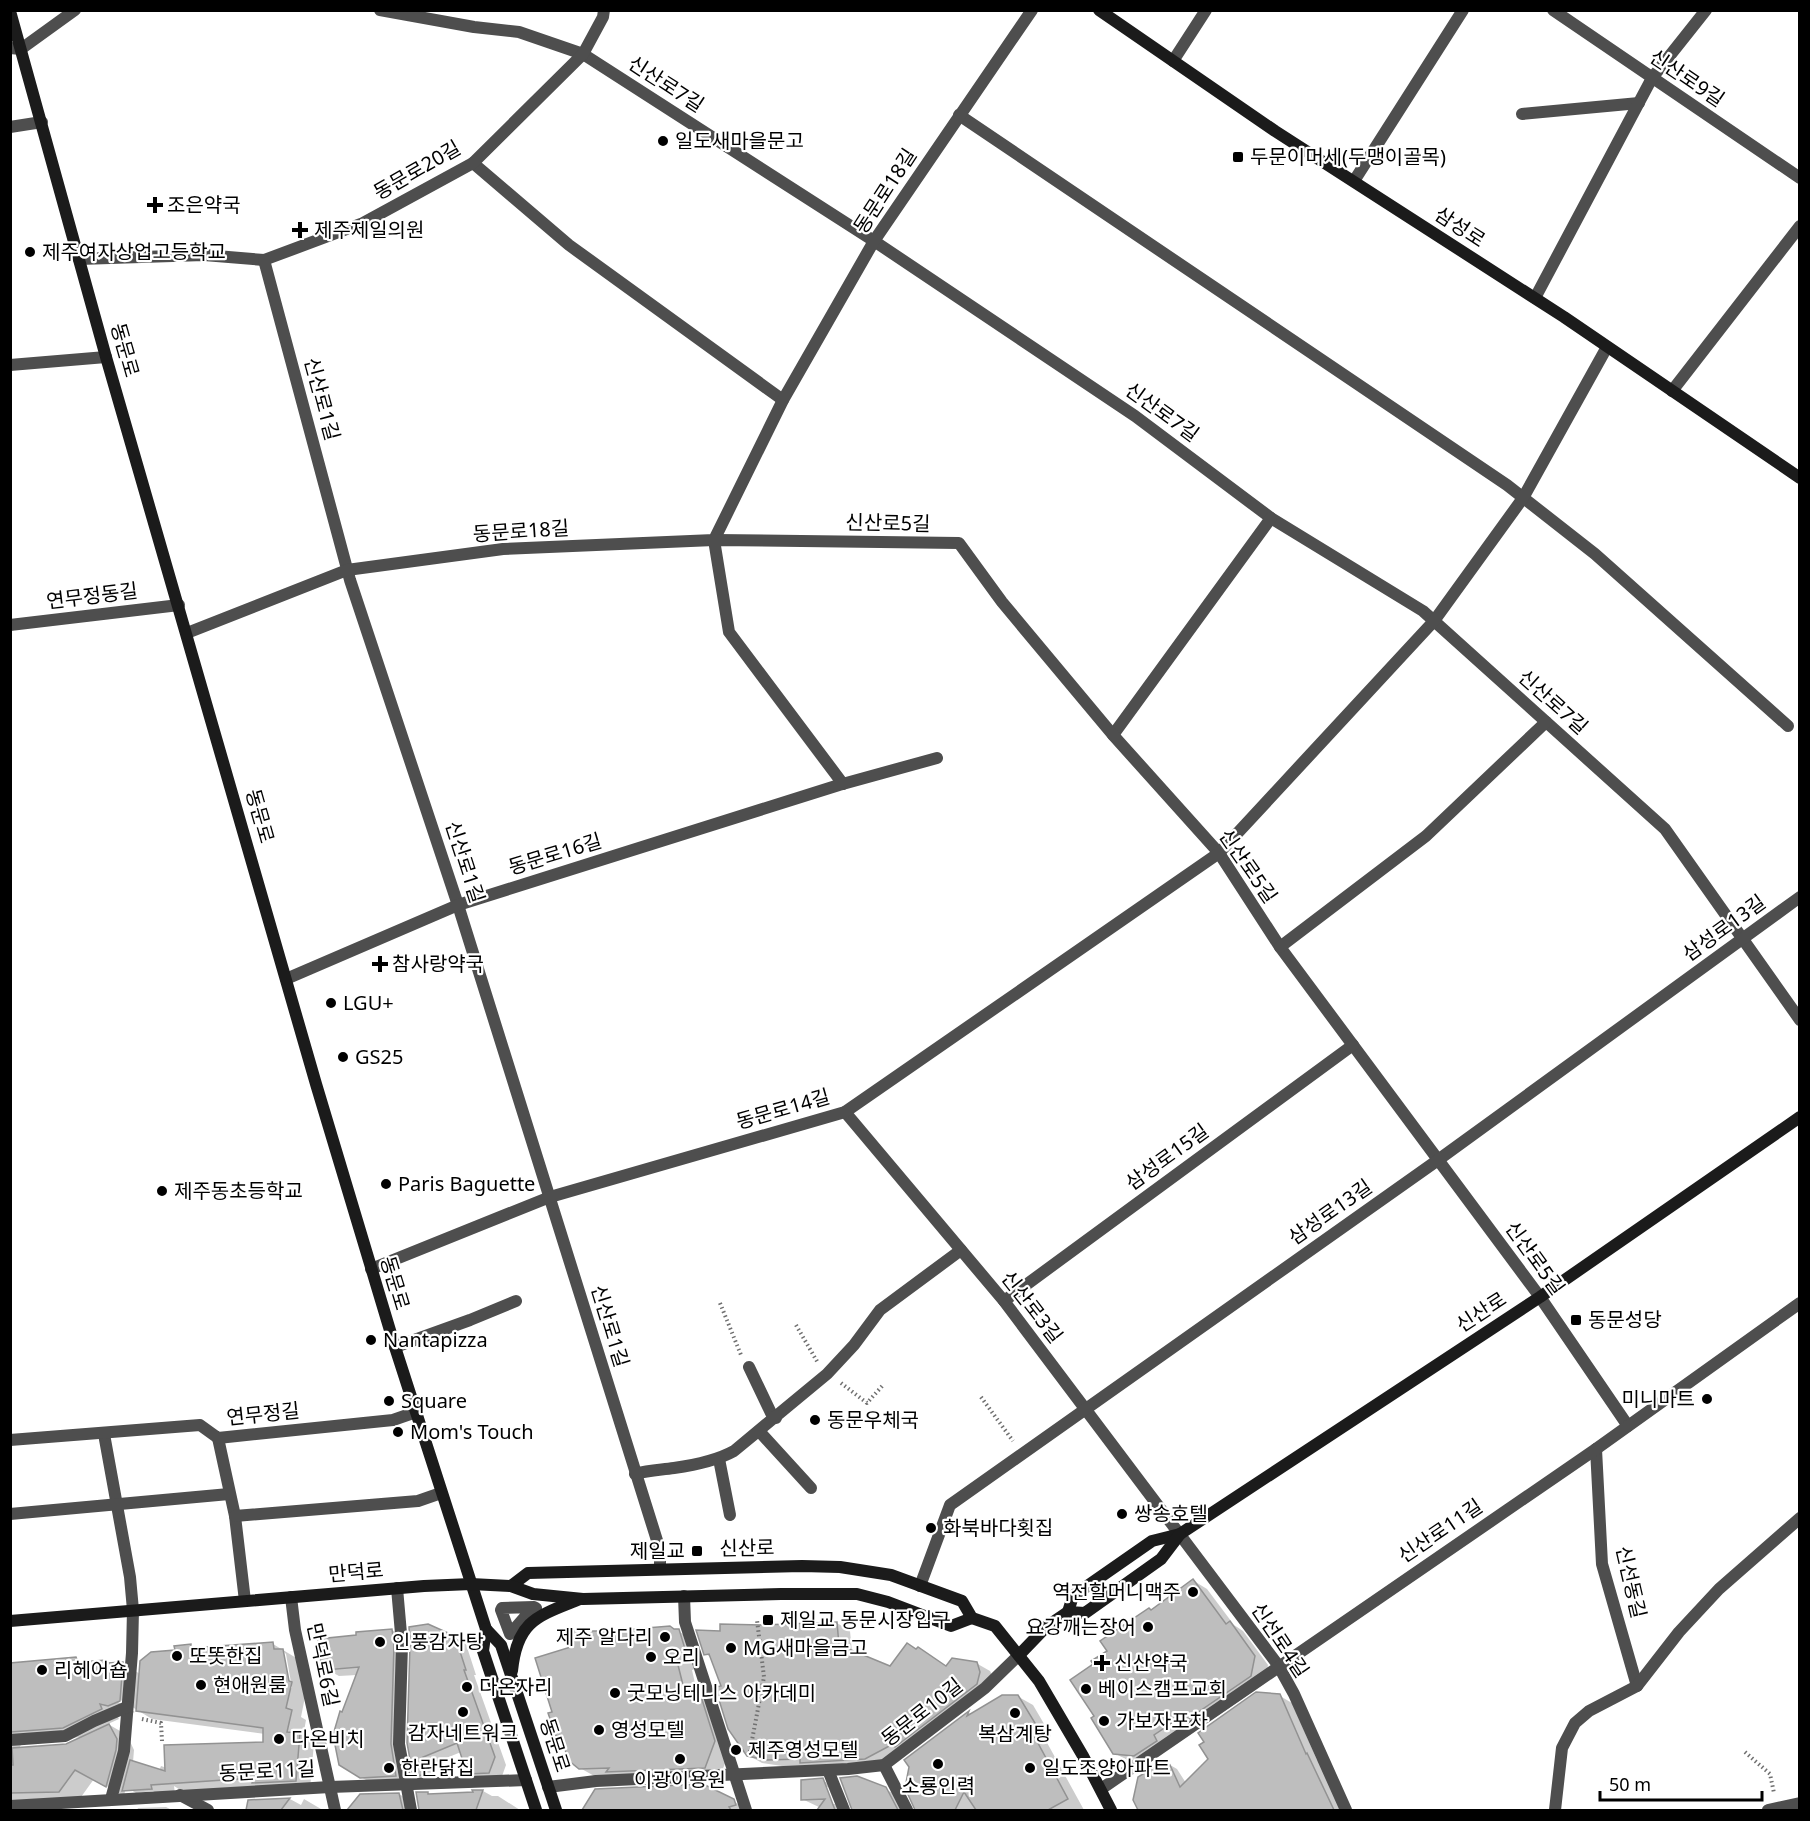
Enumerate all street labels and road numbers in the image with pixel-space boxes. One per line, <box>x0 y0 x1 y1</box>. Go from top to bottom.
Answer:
street label: 신산로9길 <box>1644 43 1730 113</box>
street label: 신산로7길 <box>623 49 709 118</box>
street label: 동문로20길 <box>368 134 465 205</box>
street label: 동문로18길 <box>847 143 922 239</box>
street label: 삼성로 <box>1430 200 1491 253</box>
street label: 동문로 <box>105 320 146 380</box>
street label: 신산로1길 <box>298 354 347 443</box>
street label: 신산로7길 <box>1120 376 1205 448</box>
street label: 신산로5길 <box>845 508 931 537</box>
street label: 동문로18길 <box>472 514 570 547</box>
street label: 연무정동길 <box>45 576 139 615</box>
street label: 신산로7길 <box>1513 663 1594 740</box>
street label: 동문로 <box>240 786 281 846</box>
street label: 신산로1길 <box>439 817 491 906</box>
street label: 신산로5길 <box>1213 823 1284 908</box>
street label: 동문로16길 <box>505 827 605 881</box>
street label: 삼성로13길 <box>1677 888 1771 967</box>
street label: 동문로14길 <box>733 1082 833 1135</box>
street label: 삼성로15길 <box>1120 1117 1214 1196</box>
street label: 삼성로13길 <box>1282 1173 1377 1250</box>
street label: 신산로5길 <box>1499 1215 1571 1300</box>
street label: 동문로 <box>374 1253 416 1313</box>
street label: 신산로3길 <box>996 1265 1069 1349</box>
street label: 신산로1길 <box>585 1281 636 1370</box>
street label: 신산로 <box>1450 1285 1511 1338</box>
street label: 연무정길 <box>225 1396 301 1431</box>
street label: 신산로11길 <box>1392 1492 1487 1569</box>
street label: 신산로 <box>719 1534 775 1561</box>
street label: 신선동길 <box>1610 1543 1653 1621</box>
street label: 만덕로 <box>327 1556 385 1587</box>
street label: 신선로4길 <box>1245 1597 1315 1683</box>
street label: 만덕로6길 <box>301 1620 346 1709</box>
street label: 동문로10길 <box>875 1671 968 1752</box>
street label: 동문로 <box>534 1714 577 1775</box>
street label: 동문로11길 <box>218 1754 316 1787</box>

